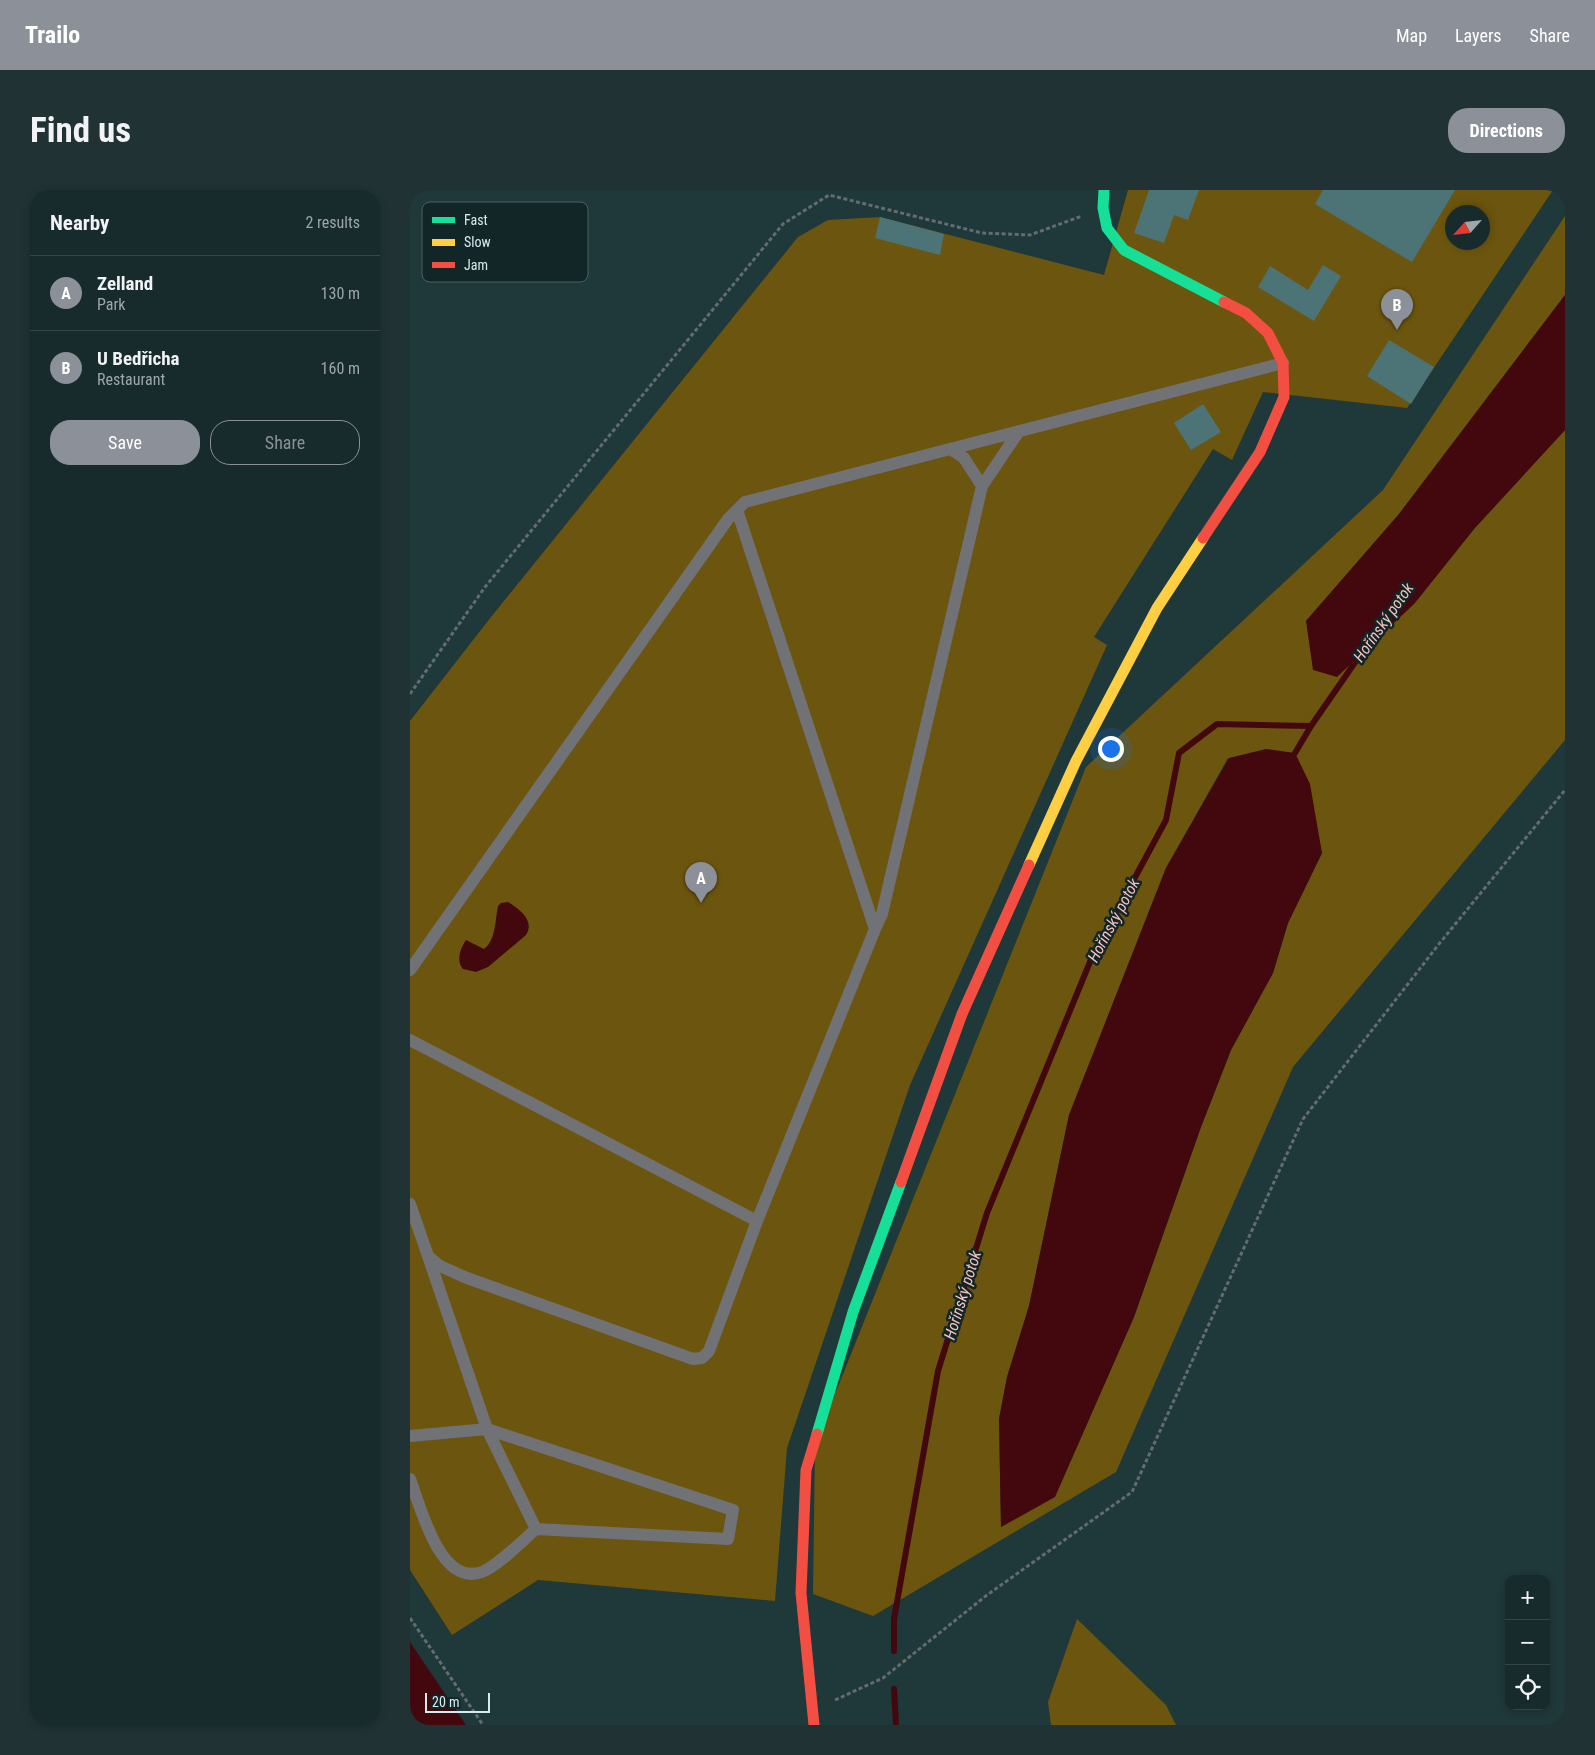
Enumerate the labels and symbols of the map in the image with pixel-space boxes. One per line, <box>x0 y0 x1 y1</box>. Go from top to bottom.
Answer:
legend <box>422 202 588 282</box>
north arrow <box>1445 205 1490 250</box>
text: Fast <box>464 212 488 228</box>
text: Slow <box>464 234 491 250</box>
text: Jam <box>464 257 488 273</box>
pin: B <box>1381 289 1413 330</box>
water label: Hořínský potok <box>1349 578 1418 665</box>
your location <box>1098 736 1124 762</box>
pin: A <box>685 862 717 903</box>
water label: Hořínský potok <box>1083 874 1144 965</box>
water label: Hořínský potok <box>940 1247 985 1342</box>
scale bar <box>425 1690 490 1713</box>

